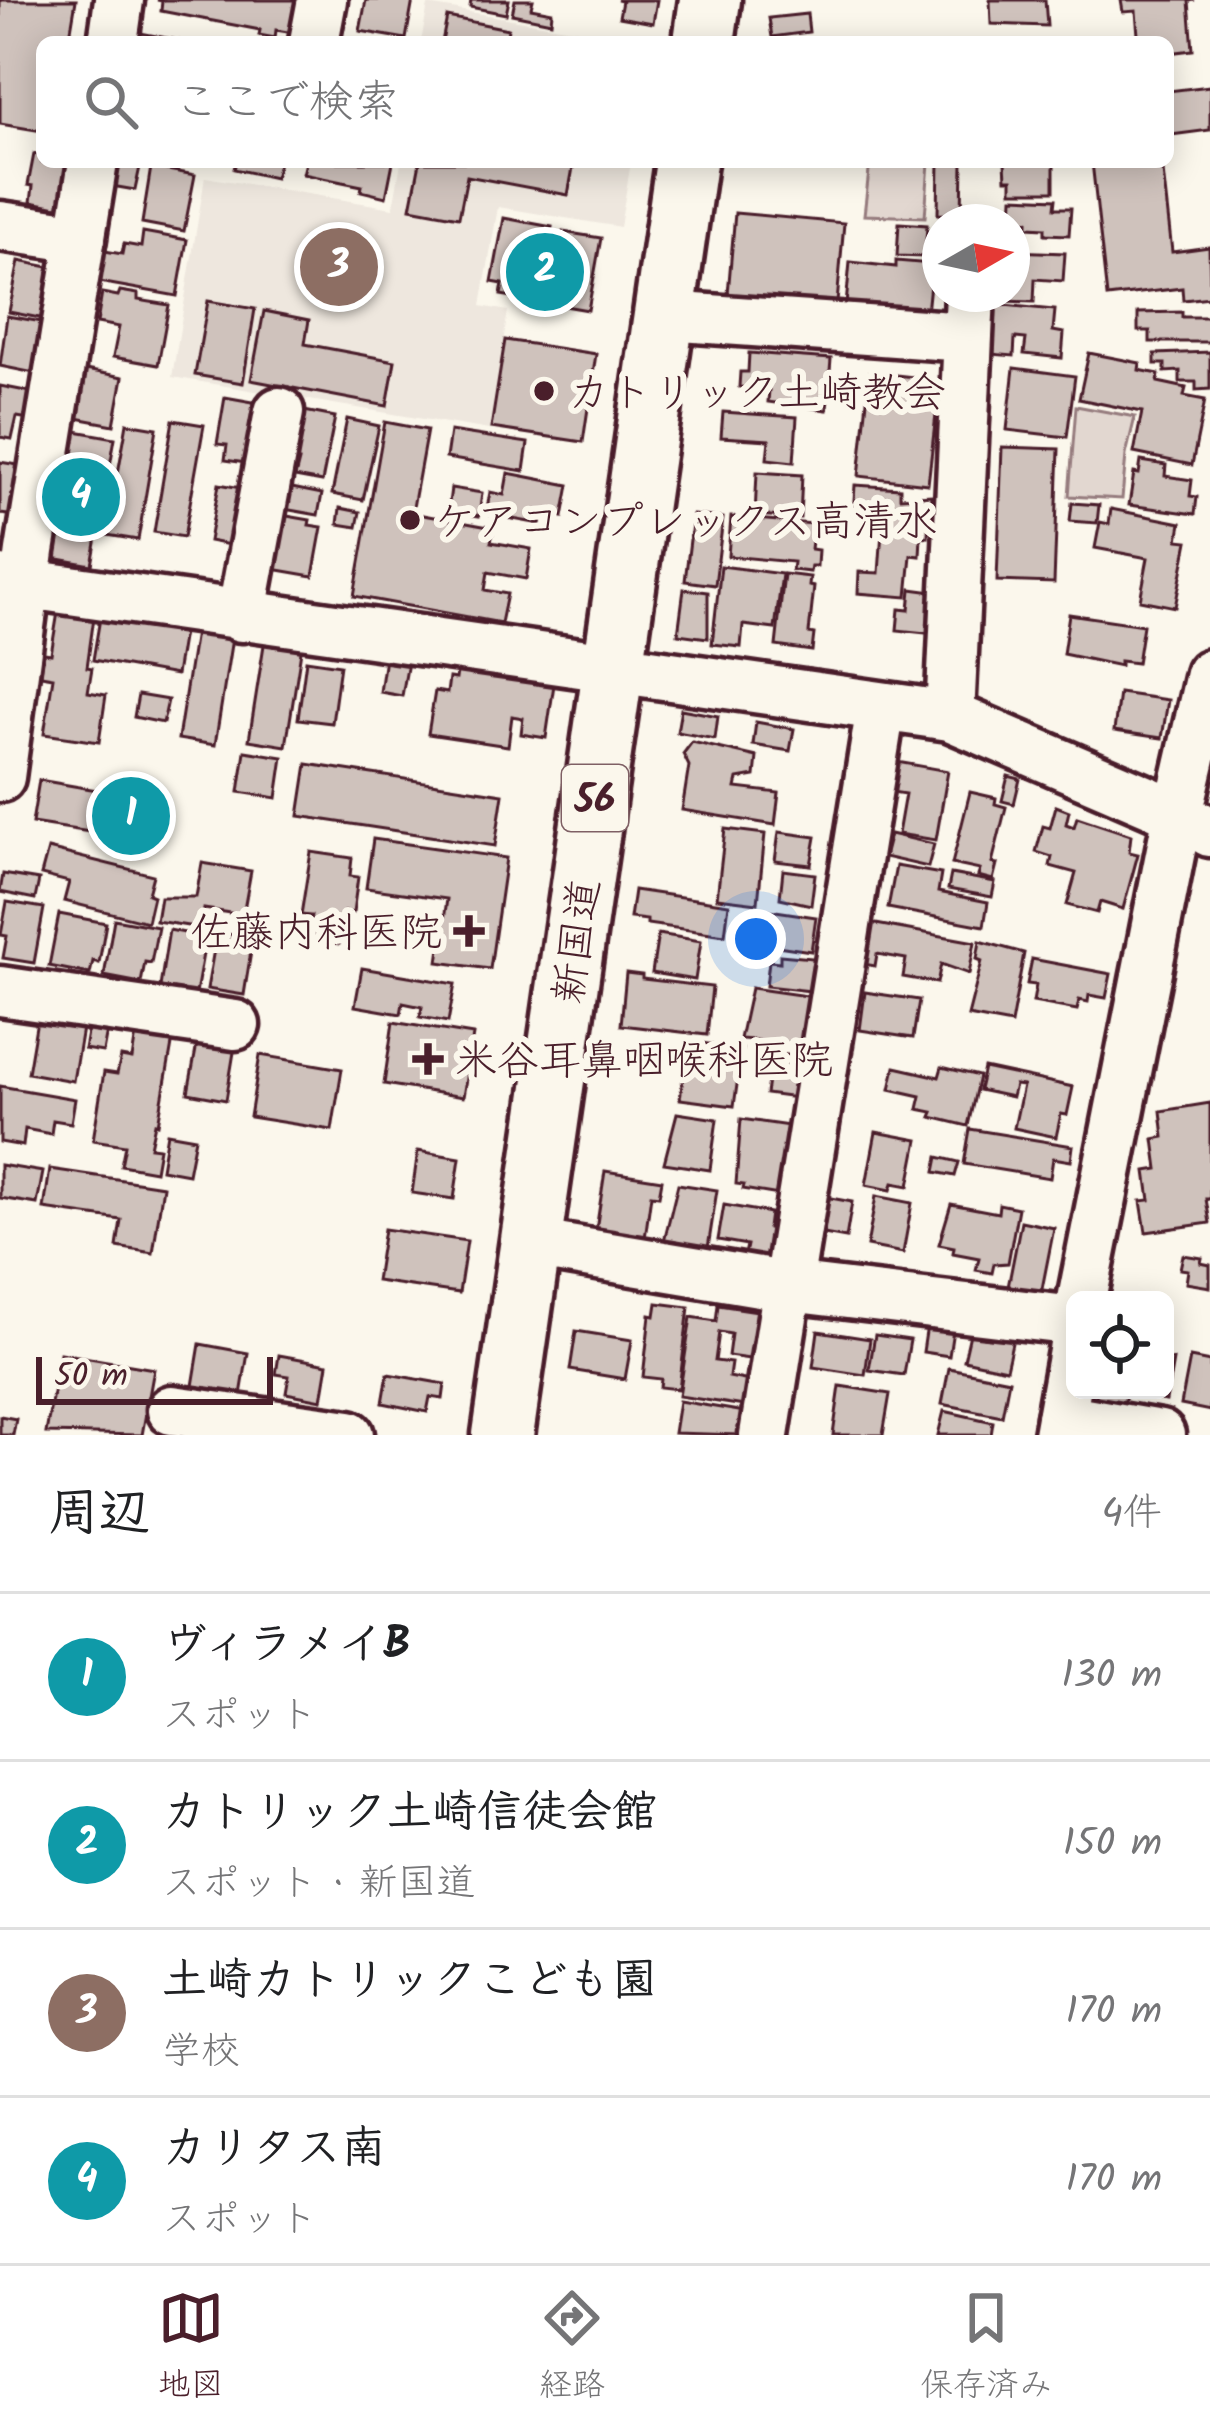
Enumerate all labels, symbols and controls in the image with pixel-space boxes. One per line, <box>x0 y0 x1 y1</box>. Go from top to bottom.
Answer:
search box <box>36 36 1174 168</box>
text: ここで検索 <box>174 68 399 140</box>
icon: search <box>78 69 144 135</box>
north arrow <box>922 204 1030 312</box>
pin: 3 <box>300 222 378 312</box>
pin: 2 <box>506 227 584 317</box>
place label: カトリック土崎教会 <box>568 361 946 428</box>
marker: カトリック土崎教会 <box>531 378 557 404</box>
pin: 4 <box>42 452 120 542</box>
place label: ケアコンプレックス高清水 <box>434 490 937 557</box>
marker: ケアコンプレックス高清水 <box>397 507 423 533</box>
road number: 56 <box>562 765 628 831</box>
pin: 1 <box>92 771 170 861</box>
street label: 新国道 <box>537 874 620 1009</box>
place label: 佐藤内科医院 <box>190 901 442 968</box>
your location <box>726 909 786 969</box>
marker: 佐藤内科医院 <box>453 915 485 947</box>
place label: 米谷耳鼻咽喉科医院 <box>455 1029 833 1096</box>
marker: 米谷耳鼻咽喉科医院 <box>412 1043 444 1075</box>
map controls <box>1066 1291 1174 1399</box>
button: locate <box>1066 1291 1174 1399</box>
scale bar <box>36 1351 273 1404</box>
text: 50 m <box>54 1351 128 1404</box>
text: 周辺 <box>48 1475 150 1556</box>
text: 4件 <box>1102 1484 1162 1546</box>
text: ヴィラメイB <box>162 1610 411 1682</box>
text: 1 <box>81 1646 93 1708</box>
text: 130 m <box>1061 1646 1162 1708</box>
text: スポット <box>162 1686 318 1748</box>
text: カトリック土崎信徒会館 <box>162 1778 657 1850</box>
text: 2 <box>76 1814 98 1876</box>
text: 150 m <box>1063 1814 1162 1876</box>
text: スポット · 新国道 <box>162 1854 476 1916</box>
text: 土崎カトリックこども園 <box>162 1946 657 2018</box>
text: 3 <box>76 1982 98 2044</box>
text: 170 m <box>1066 1982 1162 2044</box>
text: 学校 <box>162 2022 240 2084</box>
text: カリタス南 <box>162 2114 386 2186</box>
text: 4 <box>76 2150 98 2212</box>
text: 170 m <box>1066 2150 1162 2212</box>
text: スポット <box>162 2190 318 2252</box>
tab: 地図 <box>158 2285 224 2413</box>
tab: 経路 <box>539 2285 605 2413</box>
tab: 保存済み <box>920 2285 1052 2413</box>

